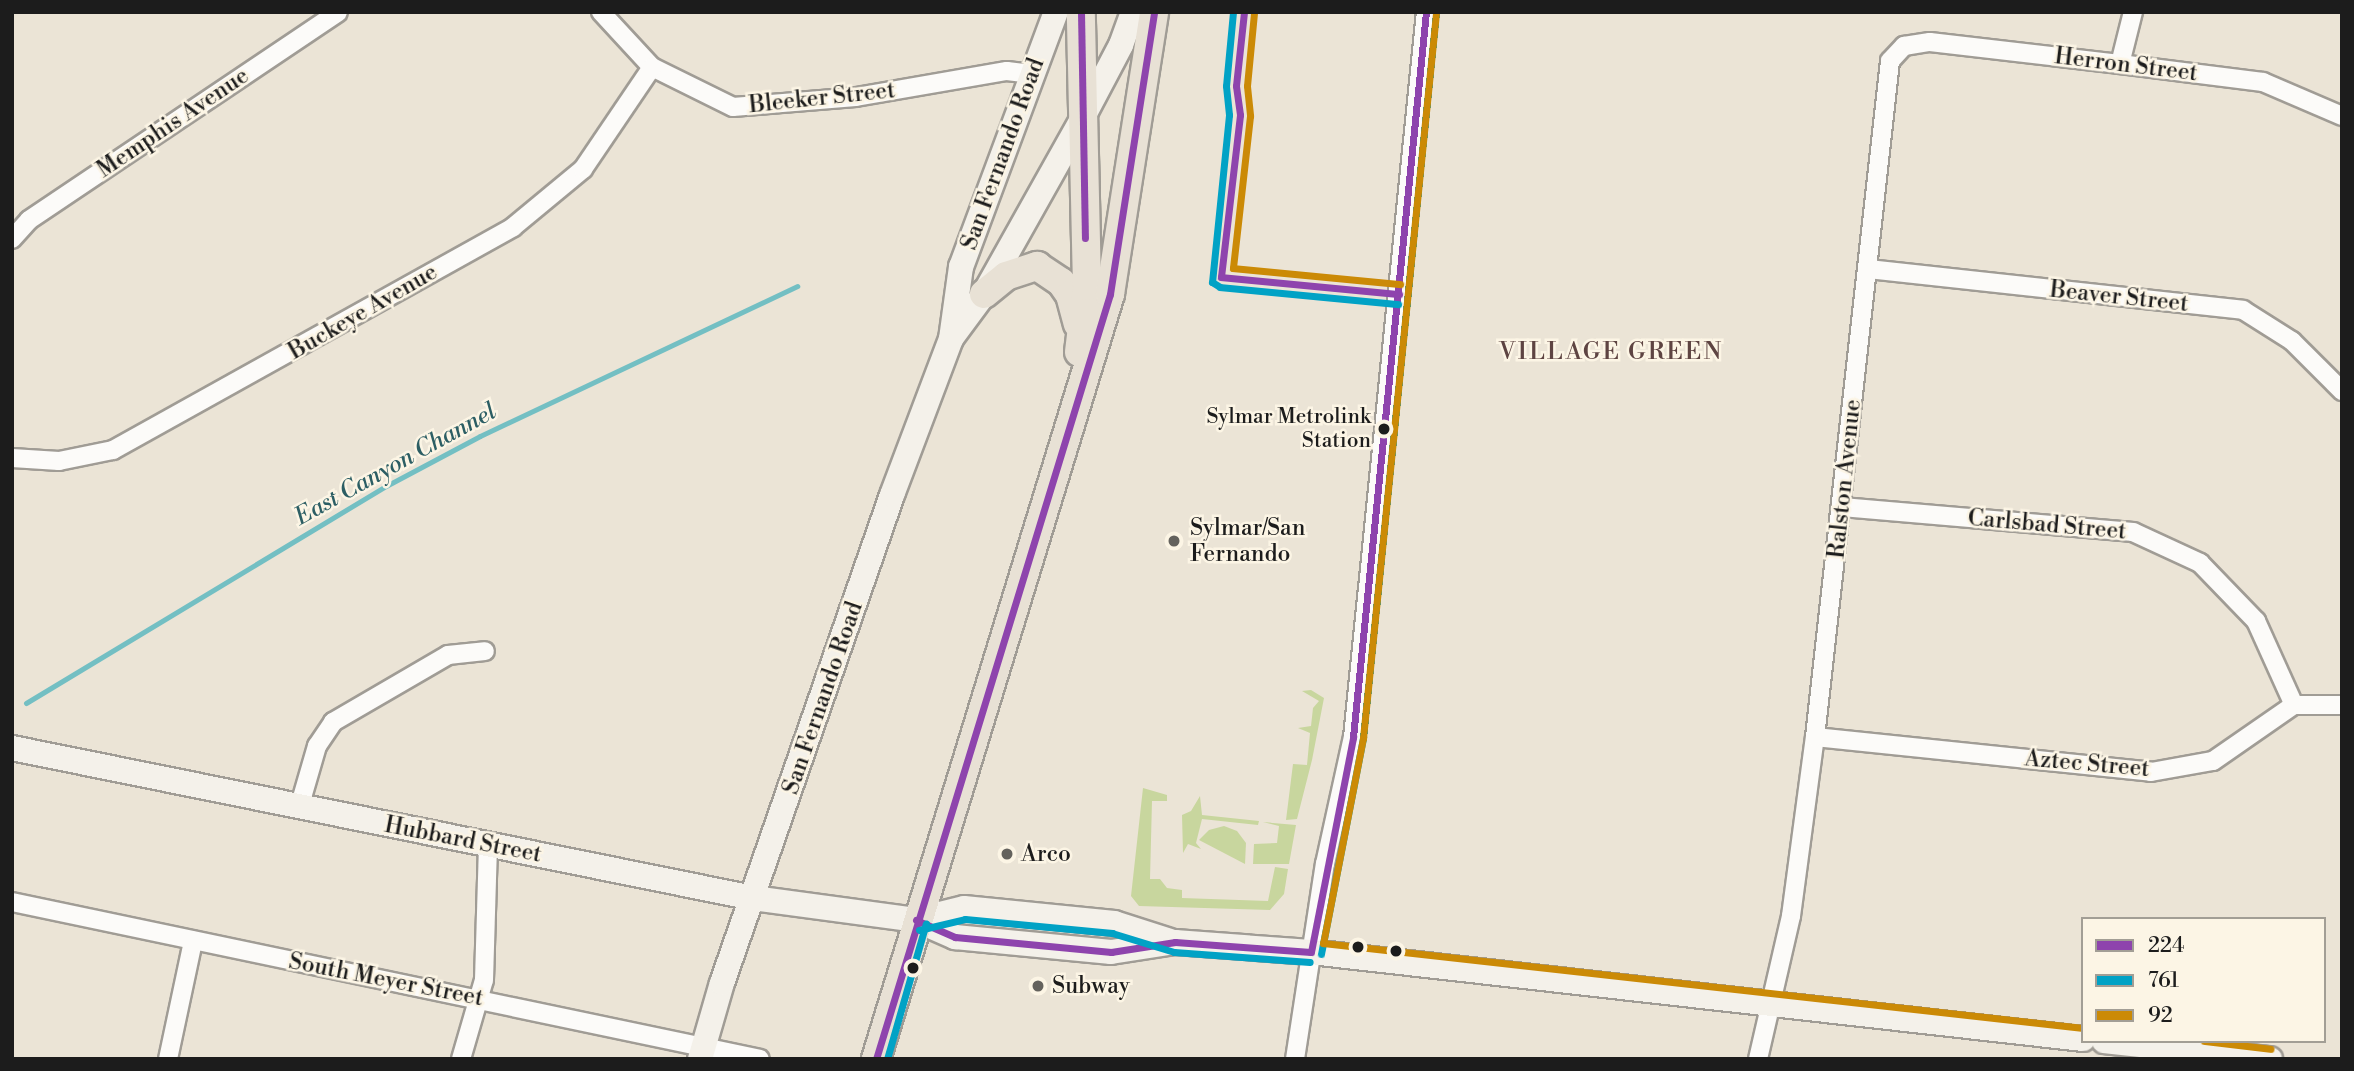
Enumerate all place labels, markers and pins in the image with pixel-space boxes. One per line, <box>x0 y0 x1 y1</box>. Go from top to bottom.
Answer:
place label: Sylmar Metrolink Station <box>1207 404 1371 454</box>
marker: Sylmar Metrolink Station <box>1377 422 1391 436</box>
place label: Sylmar/San Fernando <box>1190 514 1305 568</box>
marker: Sylmar/San Fernando <box>1164 531 1184 551</box>
place label: Arco <box>1021 840 1071 868</box>
marker: Arco <box>999 846 1015 862</box>
unlabelled marker <box>1351 940 1365 954</box>
unlabelled marker <box>1389 944 1403 958</box>
unlabelled marker <box>906 961 920 975</box>
place label: Subway <box>1052 972 1130 1000</box>
marker: Subway <box>1030 978 1046 994</box>

